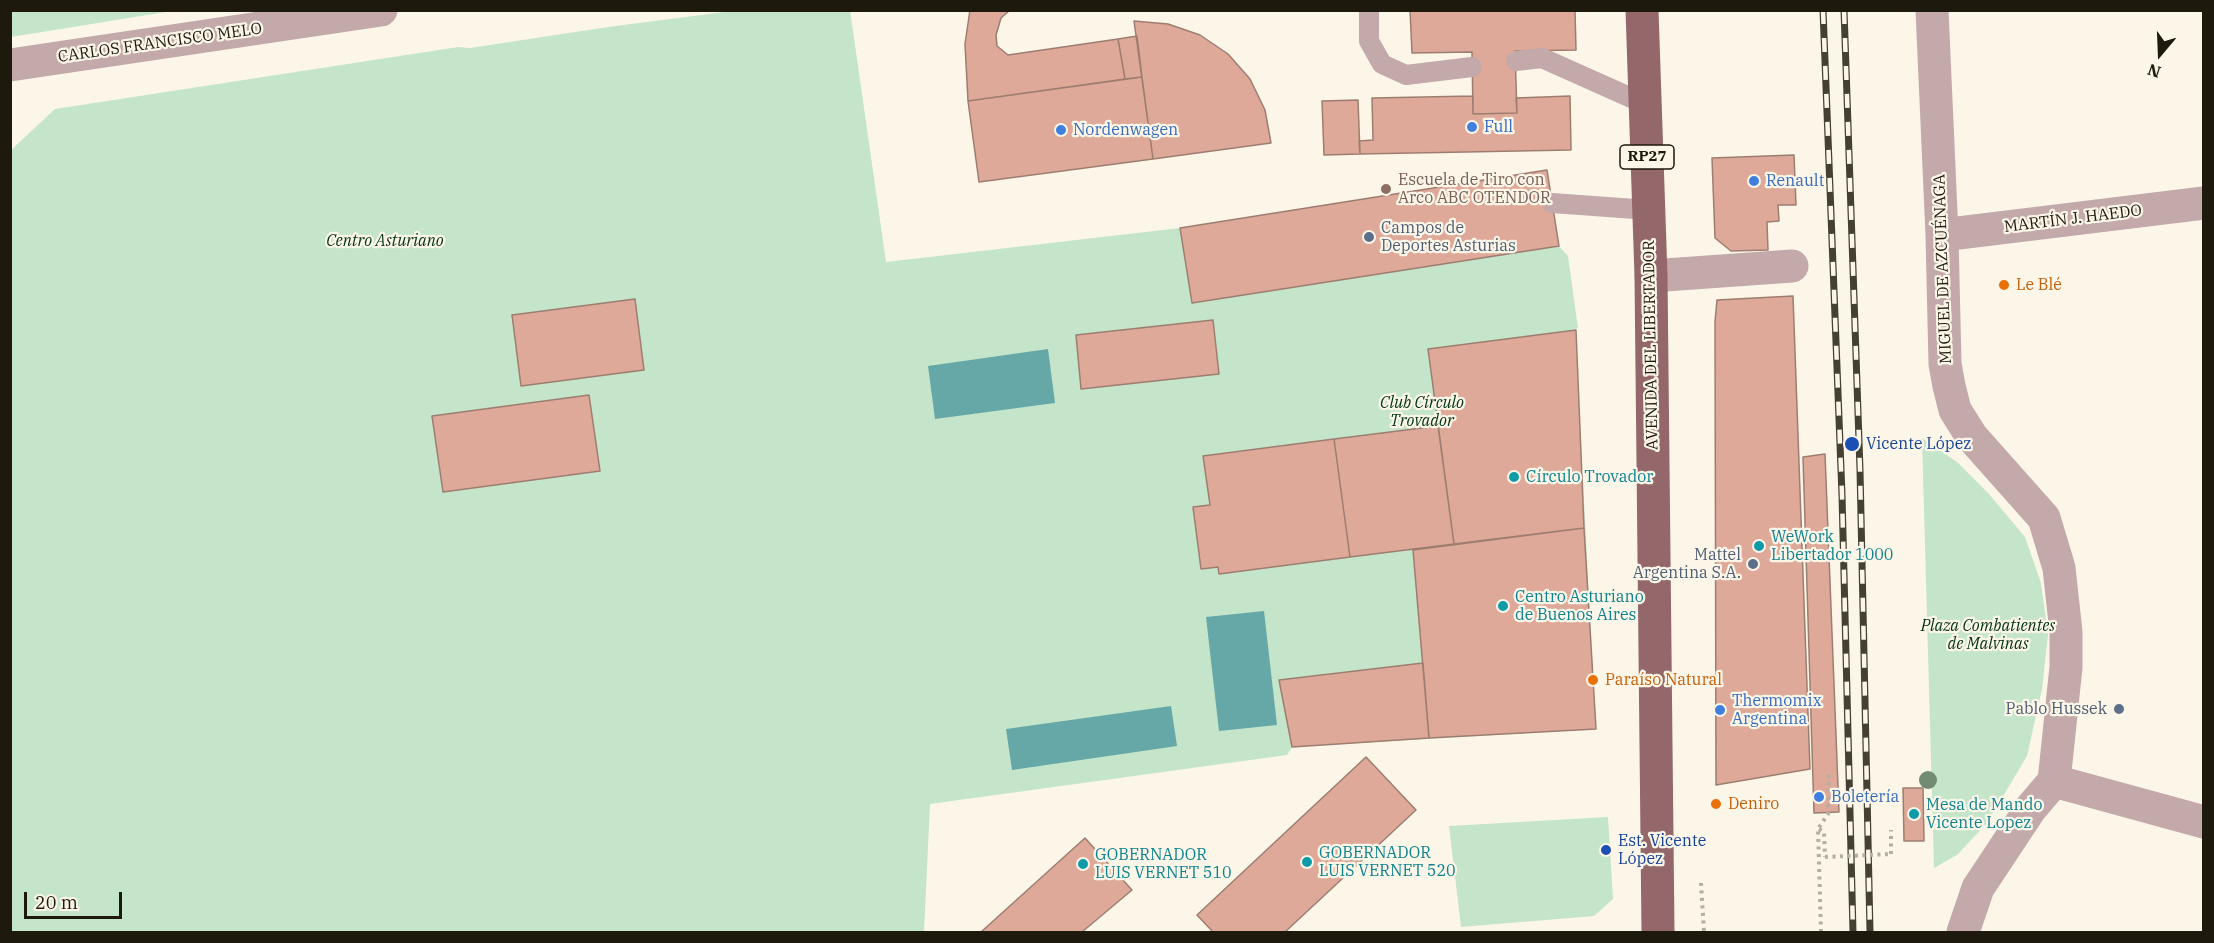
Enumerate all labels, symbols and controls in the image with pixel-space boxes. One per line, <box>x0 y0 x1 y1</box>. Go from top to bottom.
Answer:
street label: CARLOS FRANCISCO MELO <box>57 19 263 67</box>
north arrow <box>2130 24 2190 84</box>
text: N <box>2145 60 2163 83</box>
place label: Full <box>1484 117 1513 137</box>
place label: Nordenwagen <box>1073 120 1178 140</box>
marker: Full <box>1465 120 1479 134</box>
marker: Nordenwagen <box>1054 123 1068 137</box>
road number: RP27 <box>1620 145 1674 169</box>
place label: Escuela de Tiro con Arco ABC OTENDOR <box>1398 170 1551 208</box>
place label: Renault <box>1766 171 1824 191</box>
marker: Renault <box>1747 174 1761 188</box>
street label: MIGUEL DE AZCUÉNAGA <box>1930 174 1956 364</box>
marker: Escuela de Tiro con Arco ABC OTENDOR <box>1379 182 1393 196</box>
street label: MARTÍN J. HAEDO <box>2003 201 2143 237</box>
place label: Campos de Deportes Asturias <box>1381 218 1516 256</box>
marker: Campos de Deportes Asturias <box>1362 230 1376 244</box>
park label: Centro Asturiano <box>326 231 444 251</box>
street label: AVENIDA DEL LIBERTADOR <box>1640 240 1662 450</box>
place label: Le Blé <box>2016 275 2062 295</box>
marker: Le Blé <box>1997 278 2011 292</box>
park label: Club Círculo Trovador <box>1380 393 1464 431</box>
place label: Vicente López <box>1866 434 1971 454</box>
marker: Vicente López <box>1843 435 1861 453</box>
place label: Círculo Trovador <box>1526 467 1653 487</box>
marker: Círculo Trovador <box>1507 470 1521 484</box>
place label: WeWork Libertador 1000 <box>1771 527 1893 565</box>
marker: WeWork Libertador 1000 <box>1752 539 1766 553</box>
place label: Mattel Argentina S.A. <box>1633 545 1741 583</box>
marker: Mattel Argentina S.A. <box>1746 557 1760 571</box>
place label: Centro Asturiano de Buenos Aires <box>1515 587 1644 625</box>
marker: Centro Asturiano de Buenos Aires <box>1496 599 1510 613</box>
park label: Plaza Combatientes de Malvinas <box>1921 616 2055 654</box>
place label: Paraíso Natural <box>1605 670 1722 690</box>
marker: Paraíso Natural <box>1586 673 1600 687</box>
place label: Thermomix Argentina <box>1732 691 1822 729</box>
place label: Pablo Hussek <box>2006 699 2107 719</box>
marker: Pablo Hussek <box>2112 702 2126 716</box>
marker: Thermomix Argentina <box>1713 703 1727 717</box>
place label: Boletería <box>1831 787 1899 807</box>
marker: Boletería <box>1812 790 1826 804</box>
place label: Deniro <box>1728 794 1779 814</box>
place label: Mesa de Mando Vicente Lopez <box>1926 795 2042 833</box>
marker: Deniro <box>1709 797 1723 811</box>
marker: Mesa de Mando Vicente Lopez <box>1907 807 1921 821</box>
place label: Est. Vicente López <box>1618 831 1706 869</box>
place label: GOBERNADOR LUIS VERNET 520 <box>1319 843 1456 881</box>
marker: Est. Vicente López <box>1599 843 1613 857</box>
place label: GOBERNADOR LUIS VERNET 510 <box>1095 845 1232 883</box>
marker: GOBERNADOR LUIS VERNET 520 <box>1300 855 1314 869</box>
marker: GOBERNADOR LUIS VERNET 510 <box>1076 857 1090 871</box>
scale bar <box>27 880 124 918</box>
text: 20 m <box>35 891 78 914</box>

